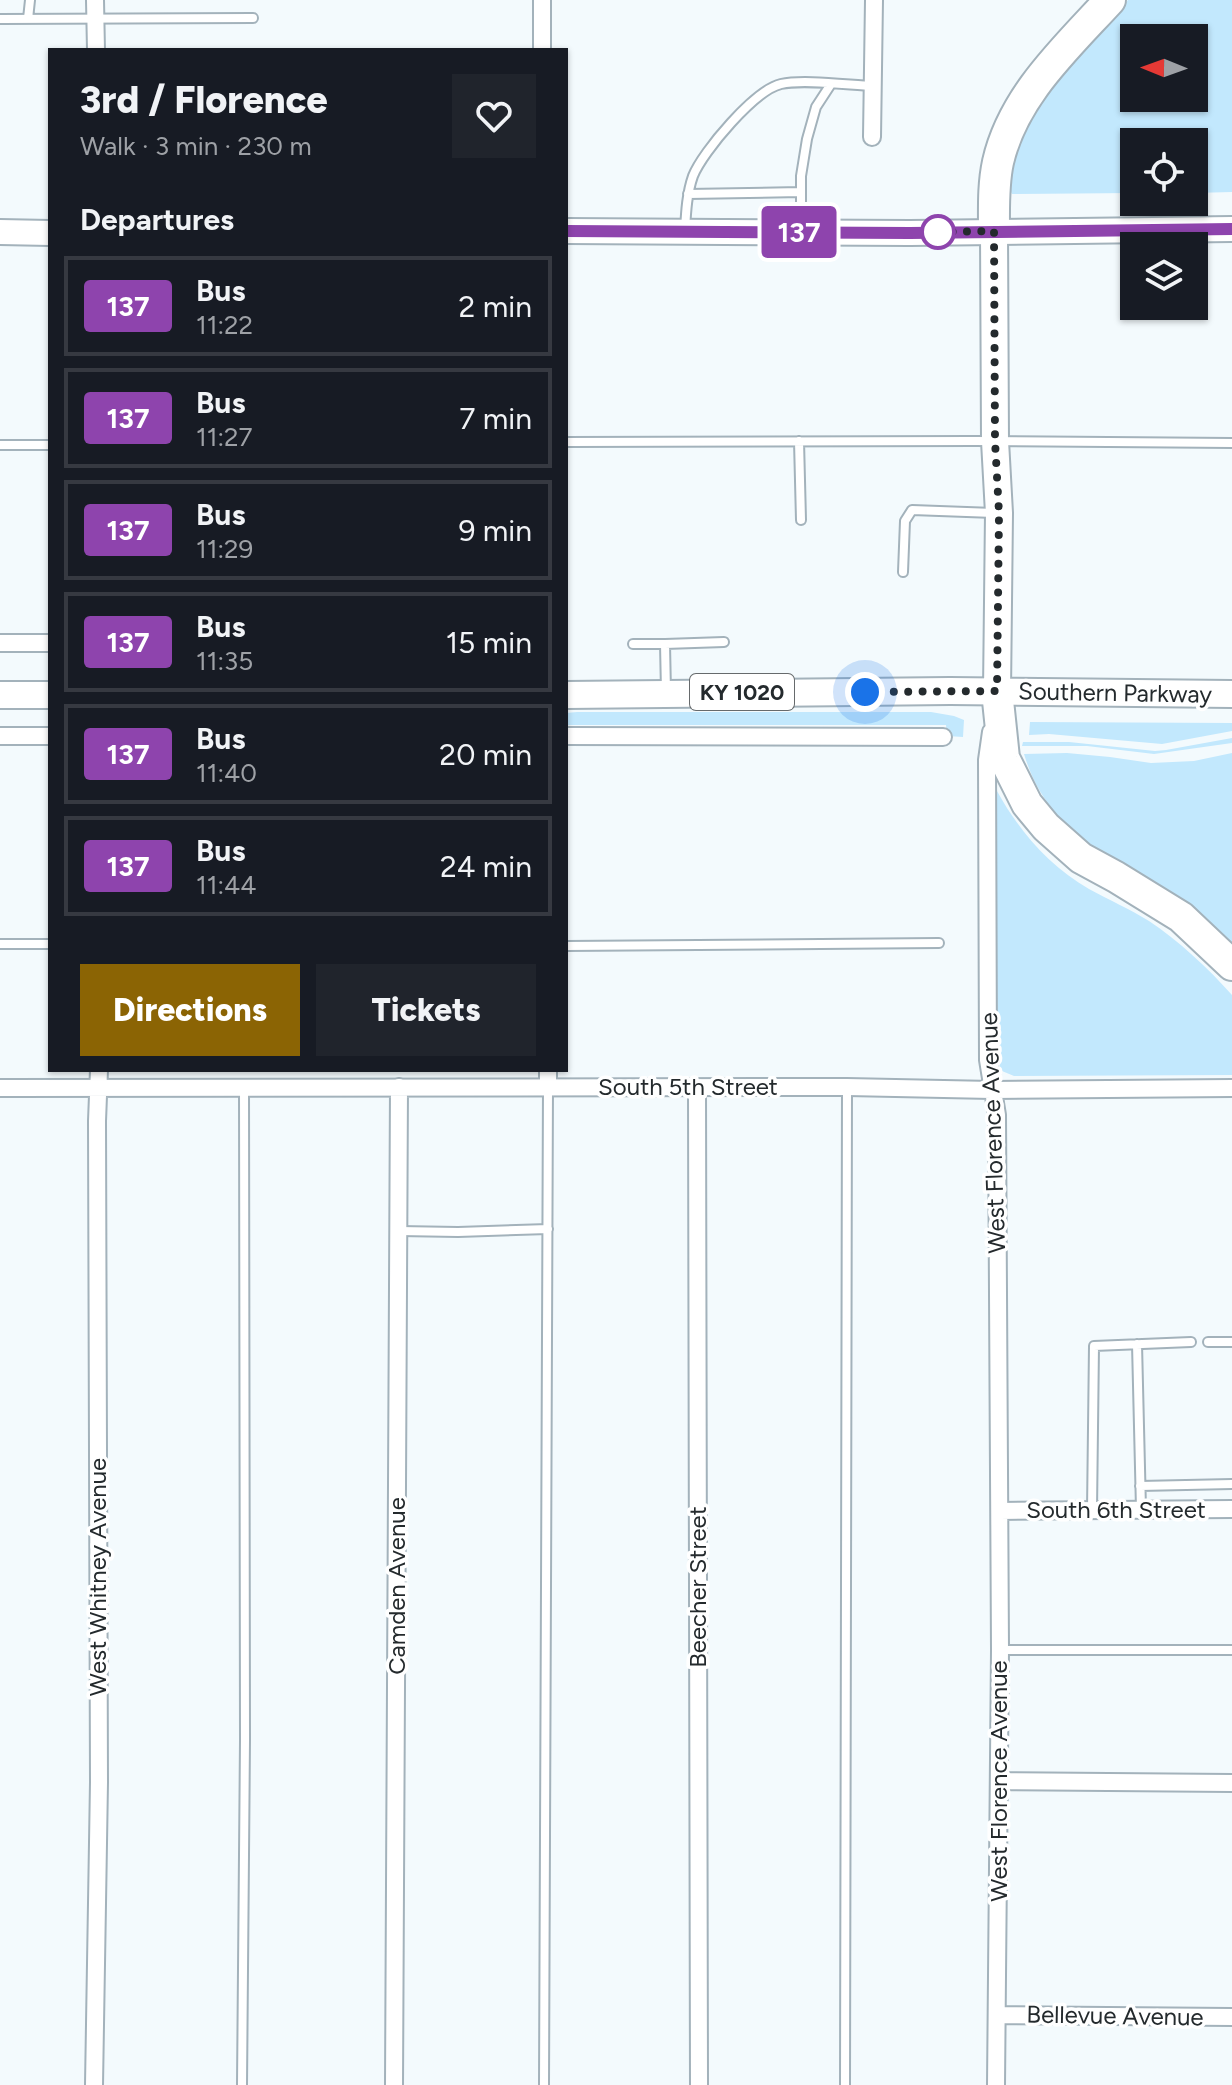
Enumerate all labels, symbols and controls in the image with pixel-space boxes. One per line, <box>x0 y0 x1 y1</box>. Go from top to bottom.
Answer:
north arrow <box>1120 24 1208 112</box>
map controls <box>1120 24 1208 320</box>
button: heart <box>452 74 536 158</box>
text: 3rd / Florence <box>80 77 328 123</box>
button: locate <box>1120 128 1208 216</box>
text: Walk · 3 min · 230 m <box>80 130 312 162</box>
text: Departures <box>80 201 234 238</box>
line badge: 137 <box>753 206 845 258</box>
text: 137 <box>778 215 820 249</box>
unlabelled marker <box>921 215 955 249</box>
button: layers <box>1120 232 1208 320</box>
text: Bus <box>196 272 245 309</box>
text: 2 min <box>459 288 532 325</box>
text: 137 <box>107 289 149 323</box>
text: 11:22 <box>196 309 253 341</box>
text: Bus <box>196 384 245 421</box>
text: 7 min <box>459 400 532 437</box>
text: 137 <box>107 401 149 435</box>
text: 11:27 <box>196 421 253 453</box>
text: Bus <box>196 496 245 533</box>
text: 9 min <box>458 512 532 549</box>
text: 137 <box>107 513 149 547</box>
text: 11:29 <box>196 533 253 565</box>
text: Bus <box>196 608 245 645</box>
text: 15 min <box>446 624 532 661</box>
text: 137 <box>107 625 149 659</box>
text: 11:35 <box>196 645 253 677</box>
your location <box>845 672 885 712</box>
road number: KY 1020 <box>690 674 794 710</box>
street label: Southern Parkway <box>1018 676 1213 709</box>
text: Bus <box>196 720 245 757</box>
text: 20 min <box>439 736 532 773</box>
text: 137 <box>107 737 149 771</box>
text: 11:40 <box>196 757 257 789</box>
text: Bus <box>196 832 245 869</box>
text: 24 min <box>440 848 532 885</box>
text: 137 <box>107 849 149 883</box>
text: 11:44 <box>196 869 256 901</box>
button: Directions <box>80 964 300 1056</box>
button: Tickets <box>316 964 536 1056</box>
street label: West Florence Avenue <box>974 1012 1011 1254</box>
street label: South 5th Street <box>598 1072 778 1101</box>
street label: West Whitney Avenue <box>83 1458 112 1696</box>
street label: South 6th Street <box>1026 1495 1206 1524</box>
street label: Camden Avenue <box>382 1497 411 1675</box>
street label: Beecher Street <box>683 1506 712 1668</box>
street label: West Florence Avenue <box>984 1660 1013 1902</box>
street label: Bellevue Avenue <box>1026 1999 1204 2032</box>

